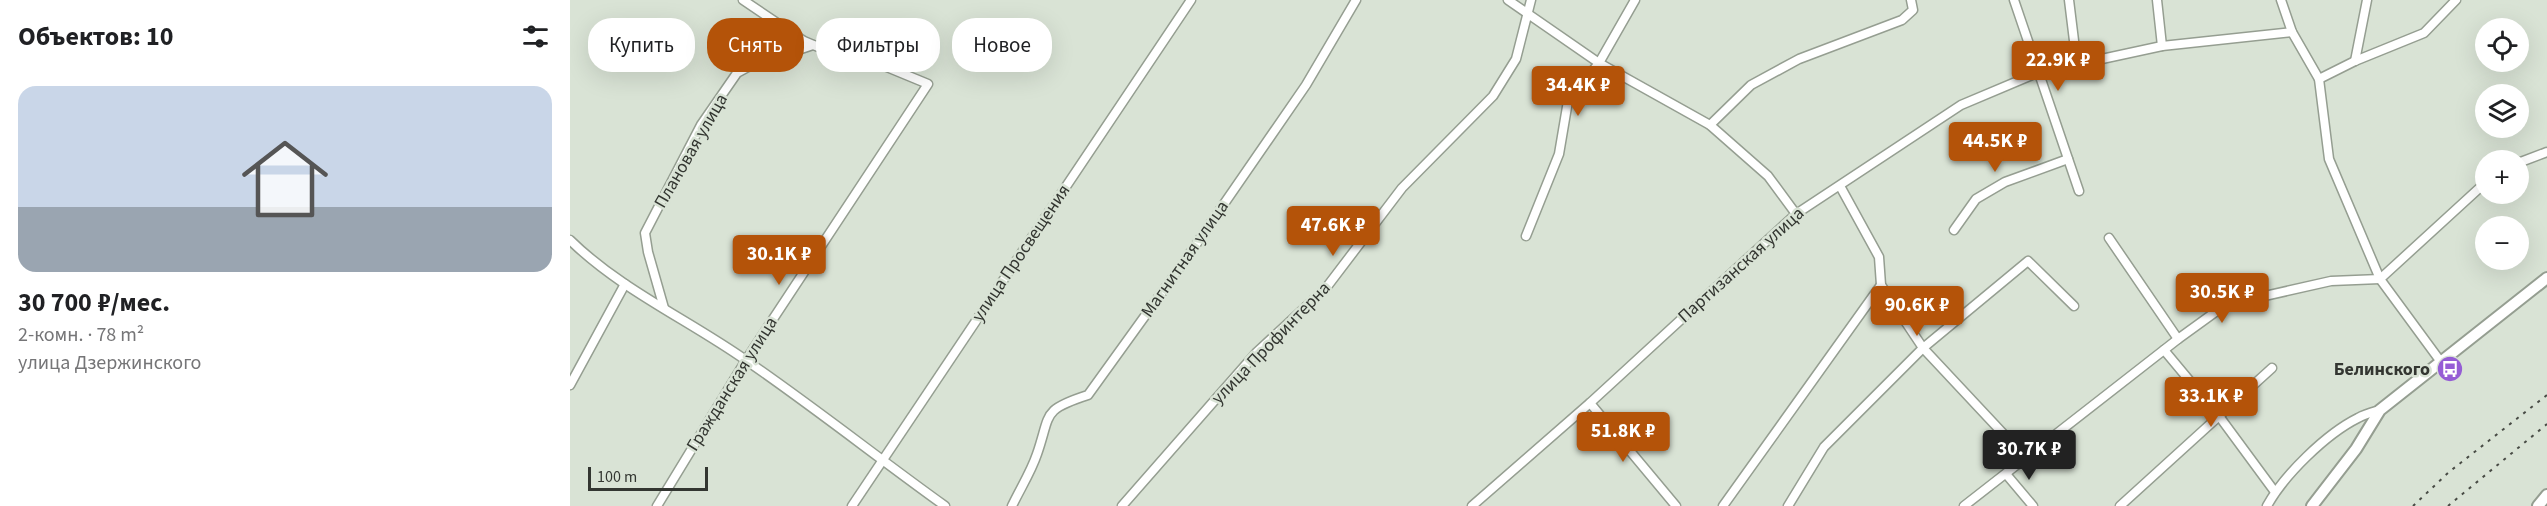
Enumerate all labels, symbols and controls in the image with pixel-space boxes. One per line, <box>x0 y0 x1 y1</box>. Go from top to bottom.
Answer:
text: Объектов: 10 <box>18 18 174 55</box>
chip: Купить <box>588 18 695 72</box>
chip: Снять <box>707 18 804 72</box>
chip: Фильтры <box>816 18 940 72</box>
chip: Новое <box>952 18 1052 72</box>
map controls <box>2475 18 2529 270</box>
button: locate <box>2475 18 2529 72</box>
icon: filters <box>519 20 552 53</box>
pin: 22.9K ₽ <box>2003 41 2113 92</box>
text: 22.9K ₽ <box>2026 46 2090 74</box>
pin: 34.4K ₽ <box>1523 66 1633 117</box>
text: 34.4K ₽ <box>1546 71 1610 99</box>
button: layers <box>2475 84 2529 138</box>
street label: Плановая улица <box>648 89 734 213</box>
pin: 44.5K ₽ <box>1940 122 2050 173</box>
icon: home <box>231 125 339 233</box>
text: 44.5K ₽ <box>1963 127 2027 155</box>
button: + <box>2475 150 2529 204</box>
street label: улица Просвещения <box>966 179 1076 327</box>
street label: Магнитная улица <box>1135 196 1235 322</box>
street label: Партизанская улица <box>1672 201 1810 329</box>
pin: 47.6K ₽ <box>1278 206 1388 257</box>
text: 47.6K ₽ <box>1301 211 1365 239</box>
button: − <box>2475 216 2529 270</box>
pin: 30.1K ₽ <box>724 235 834 286</box>
text: 30.1K ₽ <box>747 240 811 268</box>
pin: 30.5K ₽ <box>2167 273 2277 324</box>
street label: улица Профинтерна <box>1206 276 1336 410</box>
text: 30.5K ₽ <box>2190 278 2254 306</box>
text: 30 700 ₽/мес. <box>18 284 170 321</box>
pin: 90.6K ₽ <box>1862 286 1972 337</box>
text: 90.6K ₽ <box>1885 291 1949 319</box>
street label: Гражданская улица <box>681 312 783 456</box>
text: 2-комн. · 78 m² <box>18 321 144 349</box>
text: улица Дзержинского <box>18 349 201 377</box>
bus stop icon: Белинского <box>2435 354 2465 384</box>
place label: Белинского <box>2334 357 2430 382</box>
pin: 33.1K ₽ <box>2156 377 2266 428</box>
text: 33.1K ₽ <box>2179 382 2243 410</box>
pin: 51.8K ₽ <box>1568 412 1678 463</box>
text: 51.8K ₽ <box>1591 417 1655 445</box>
pin: 30.7K ₽ <box>1974 430 2084 481</box>
text: 30.7K ₽ <box>1997 435 2061 463</box>
scale bar <box>588 464 708 492</box>
text: 100 m <box>597 466 637 488</box>

